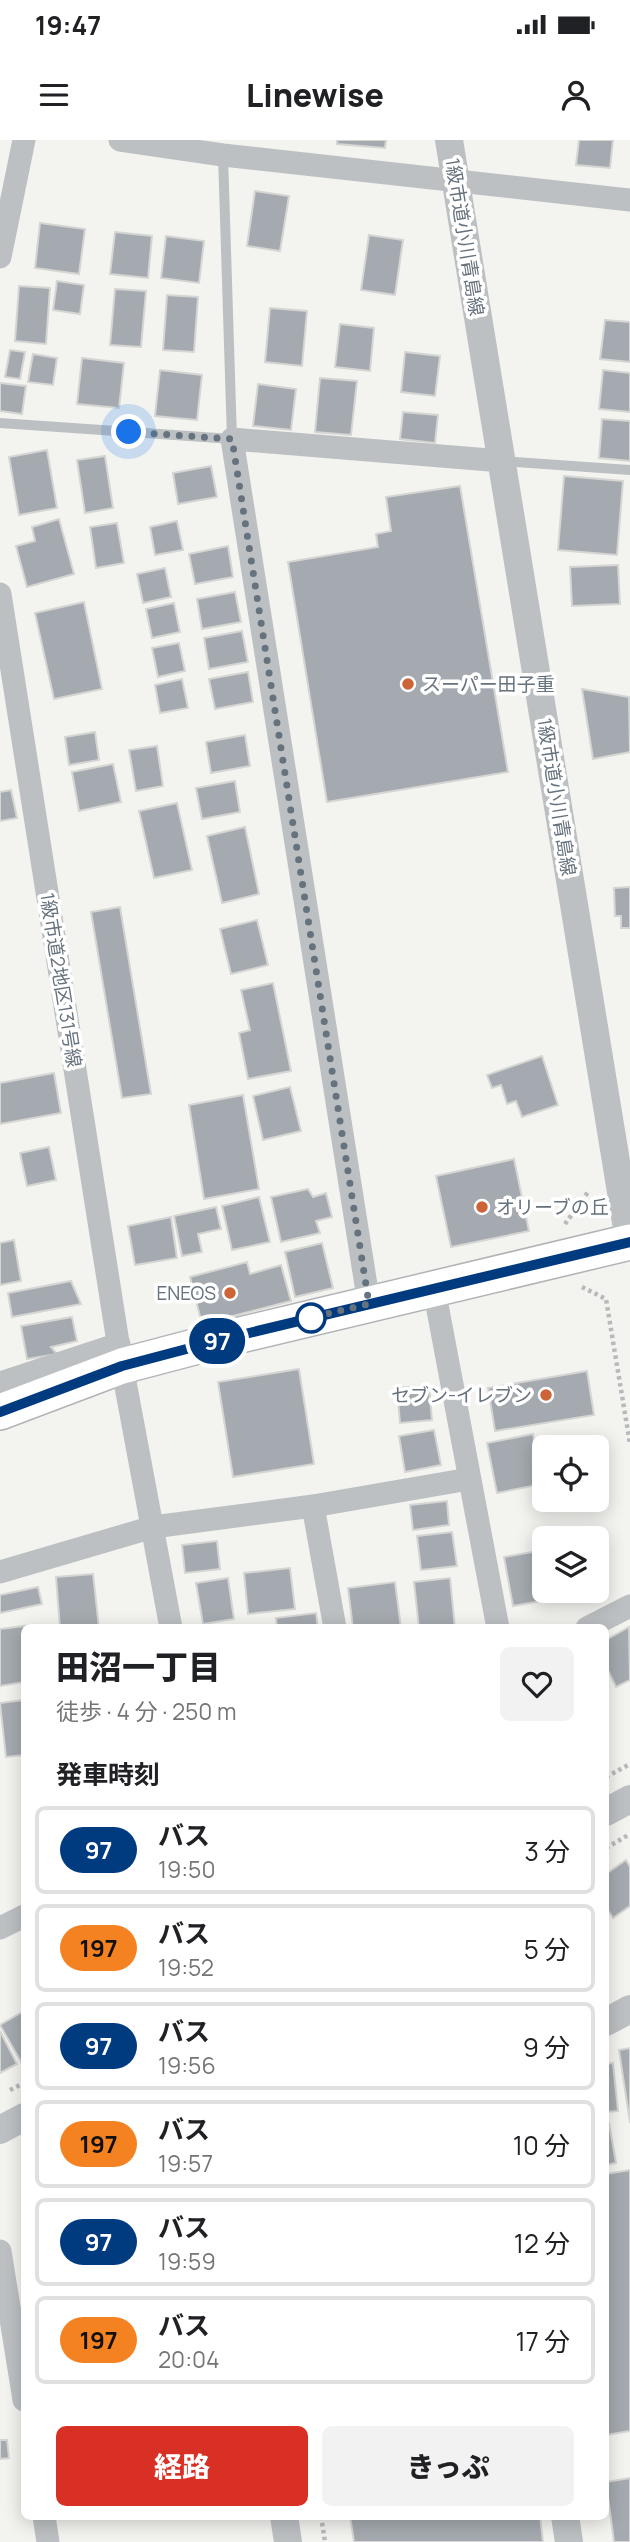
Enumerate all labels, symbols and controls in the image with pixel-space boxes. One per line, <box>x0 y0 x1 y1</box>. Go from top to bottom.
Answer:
text: 19:47 <box>35 7 101 43</box>
text: Linewise <box>246 73 384 117</box>
icon: menu <box>35 76 73 114</box>
icon: person <box>557 76 595 114</box>
street label: 1級市道小川青島線 <box>440 156 490 318</box>
your location <box>111 414 146 449</box>
place label: スーパー田子重 <box>422 671 555 697</box>
marker: スーパー田子重 <box>400 676 416 692</box>
street label: 1級市道小川青島線 <box>532 716 582 878</box>
street label: 1級市道2地区131号線 <box>34 891 88 1069</box>
place label: オリーブの丘 <box>496 1194 609 1220</box>
marker: オリーブの丘 <box>474 1199 490 1215</box>
place label: ENEOS <box>156 1280 216 1306</box>
marker: ENEOS <box>222 1285 238 1301</box>
unlabelled marker <box>296 1303 326 1333</box>
line badge: 97 <box>186 1318 248 1364</box>
text: 97 <box>203 1324 231 1357</box>
place label: セブン-イレブン <box>391 1382 532 1408</box>
marker: セブン-イレブン <box>538 1387 554 1403</box>
map controls <box>532 1435 609 1603</box>
button: locate <box>532 1435 609 1512</box>
button: layers <box>532 1526 609 1603</box>
text: 田沼一丁目 <box>56 1644 221 1689</box>
button: heart <box>500 1647 574 1721</box>
text: 徒歩 · 4 分 · 250 m <box>56 1695 237 1727</box>
text: 発車時刻 <box>56 1756 160 1792</box>
text: バス <box>158 1817 210 1853</box>
text: 97 <box>85 1833 112 1866</box>
text: 3 分 <box>524 1833 570 1869</box>
text: 19:50 <box>158 1853 215 1885</box>
text: バス <box>158 1915 210 1951</box>
text: 197 <box>79 1931 118 1964</box>
text: 5 分 <box>524 1931 570 1967</box>
text: 19:52 <box>158 1951 214 1983</box>
text: バス <box>158 2013 210 2049</box>
text: 97 <box>85 2029 112 2062</box>
text: 9 分 <box>523 2029 570 2065</box>
text: 19:56 <box>158 2049 216 2081</box>
text: バス <box>158 2111 210 2147</box>
text: 197 <box>79 2127 118 2160</box>
text: 10 分 <box>513 2127 570 2163</box>
text: 19:57 <box>158 2147 213 2179</box>
text: バス <box>158 2209 210 2245</box>
text: 97 <box>85 2225 112 2258</box>
text: 12 分 <box>514 2225 570 2261</box>
text: 19:59 <box>158 2245 216 2277</box>
text: バス <box>158 2307 210 2343</box>
text: 197 <box>79 2323 118 2356</box>
text: 17 分 <box>516 2323 570 2359</box>
text: 20:04 <box>158 2343 220 2375</box>
button: 経路 <box>56 2426 308 2506</box>
button: きっぷ <box>322 2426 574 2506</box>

